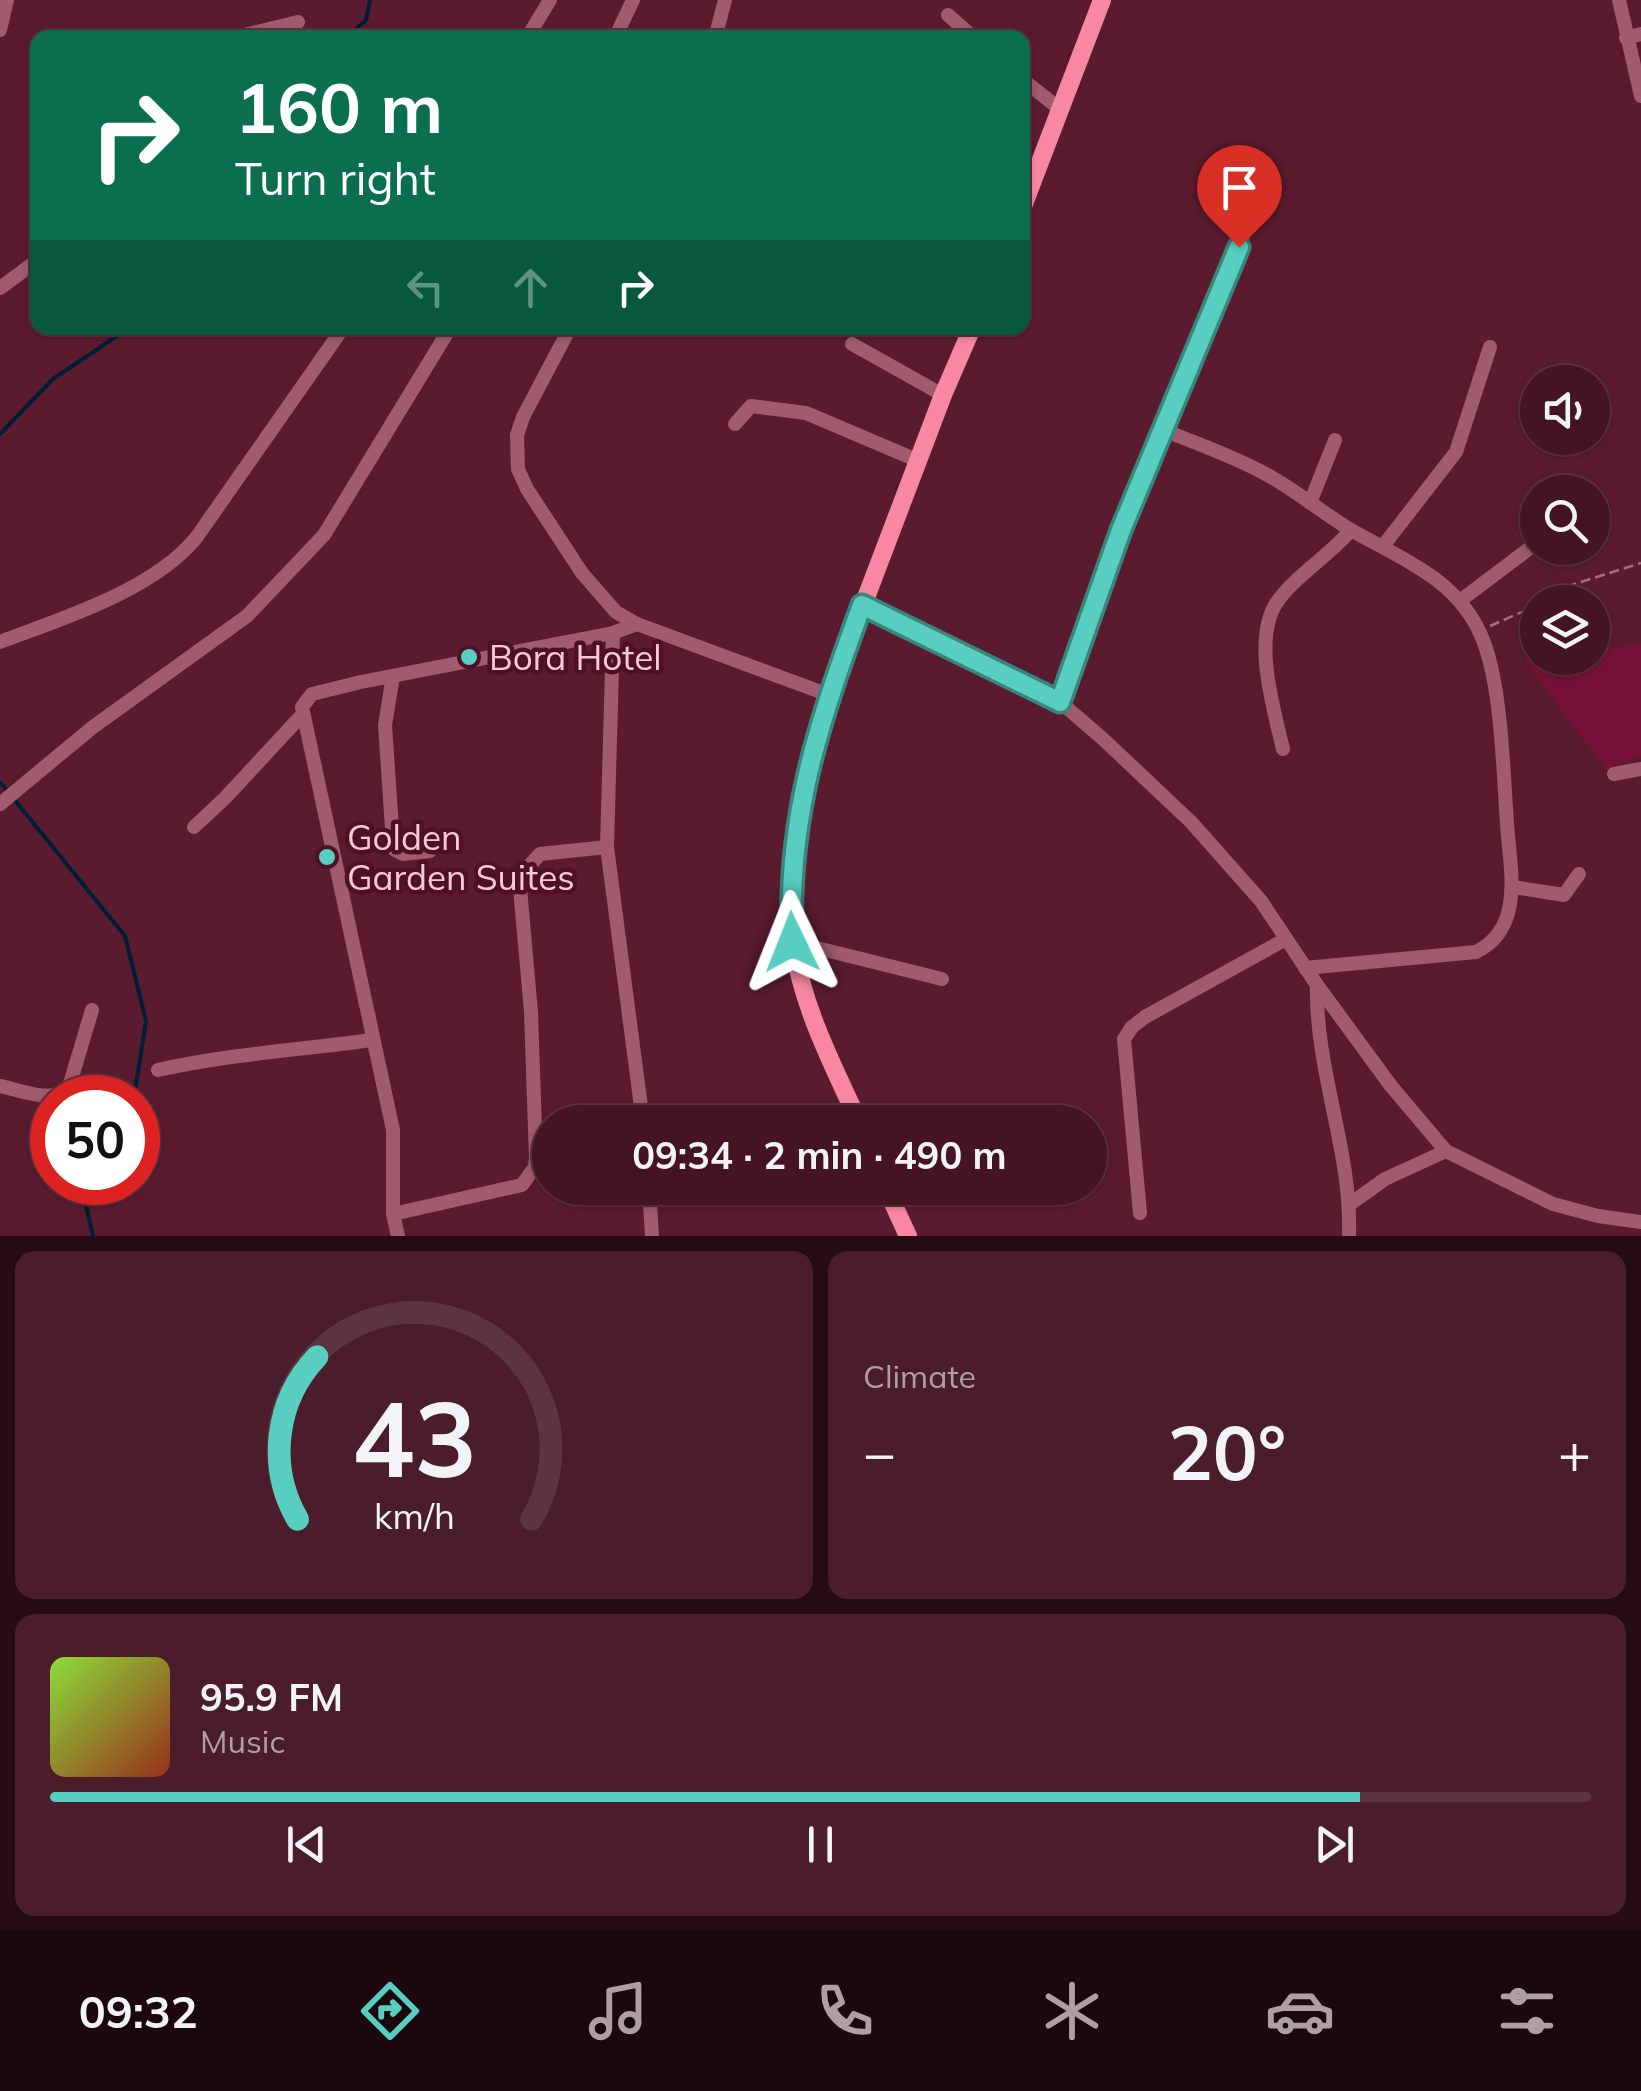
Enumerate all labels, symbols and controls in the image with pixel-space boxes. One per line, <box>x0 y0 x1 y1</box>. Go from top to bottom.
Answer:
text: 160 m <box>235 63 443 151</box>
icon: right <box>70 70 200 200</box>
pin <box>1197 145 1282 248</box>
text: Turn right <box>235 150 436 206</box>
icon: arrive <box>1212 160 1267 215</box>
icon: left <box>398 260 453 315</box>
icon: ahead <box>503 260 558 315</box>
icon: right <box>608 260 663 315</box>
map controls <box>1520 365 1610 675</box>
button: sound <box>1520 365 1610 455</box>
button: search <box>1520 475 1610 565</box>
button: layers <box>1520 585 1610 675</box>
place label: Bora Hotel <box>489 635 662 679</box>
marker: Bora Hotel <box>458 646 480 668</box>
place label: Golden Garden Suites <box>347 815 575 899</box>
marker: Golden Garden Suites <box>316 846 338 868</box>
position arrow <box>740 890 844 994</box>
speed limit sign: 50 <box>30 1075 160 1205</box>
text: 09:34 · 2 min · 490 m <box>632 1131 1007 1179</box>
text: Climate <box>863 1356 976 1396</box>
text: 43 <box>352 1372 476 1503</box>
text: 20° <box>1168 1405 1286 1499</box>
text: − <box>863 1418 896 1487</box>
text: + <box>1558 1418 1591 1487</box>
text: km/h <box>374 1493 454 1538</box>
text: 95.9 FM <box>200 1673 343 1721</box>
text: Music <box>200 1721 285 1761</box>
icon: previous <box>279 1817 334 1872</box>
icon: pause <box>793 1817 848 1872</box>
icon: next <box>1307 1817 1362 1872</box>
icon: directions <box>355 1976 425 2046</box>
icon: music <box>583 1976 653 2046</box>
icon: phone <box>810 1976 880 2046</box>
icon: climate <box>1037 1976 1107 2046</box>
icon: car <box>1265 1976 1335 2046</box>
icon: filters <box>1492 1976 1562 2046</box>
text: 09:32 <box>79 1983 198 2039</box>

